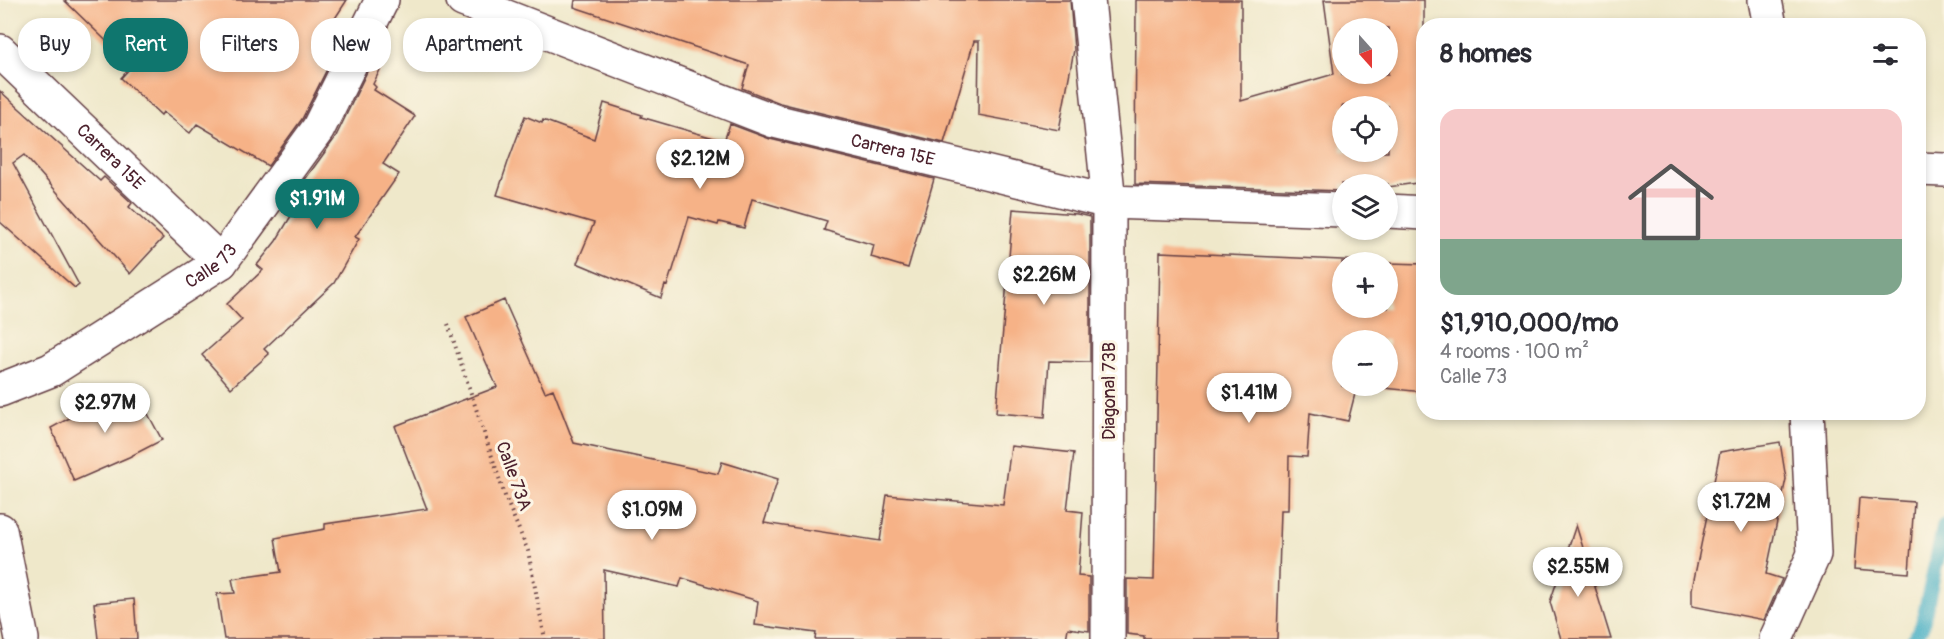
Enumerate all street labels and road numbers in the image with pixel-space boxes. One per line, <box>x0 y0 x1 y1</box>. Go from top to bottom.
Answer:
street label: Carrera 15E <box>71 119 149 195</box>
street label: Carrera 15E <box>848 129 937 171</box>
street label: Calle 73 <box>181 239 242 294</box>
street label: Diagonal 73B <box>1098 342 1121 440</box>
street label: Calle 73A <box>490 438 537 514</box>

